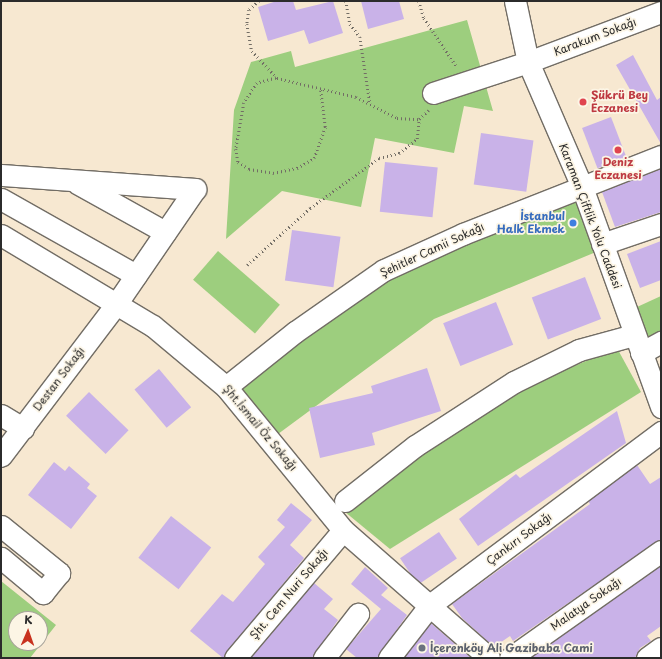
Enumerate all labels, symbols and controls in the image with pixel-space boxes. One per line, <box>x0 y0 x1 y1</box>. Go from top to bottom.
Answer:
street label: Karakum Sokağı <box>552 15 638 59</box>
place label: Şükrü Bey Eczanesi <box>591 89 648 115</box>
marker: Şükrü Bey Eczanesi <box>578 97 588 107</box>
street label: Karaman Çiftlik Yolu Caddesi <box>556 141 624 291</box>
marker: Deniz Eczanesi <box>613 145 623 155</box>
place label: Deniz Eczanesi <box>594 156 642 182</box>
place label: İstanbul Halk Ekmek <box>497 210 565 236</box>
marker: İstanbul Halk Ekmek <box>568 218 578 228</box>
street label: Şehitler Camii Sokağı <box>377 220 487 280</box>
street label: Destan Sokağı <box>31 344 87 414</box>
street label: Şht.İsmail Öz Sokağı <box>220 382 300 474</box>
street label: Çankırı Sokağı <box>483 510 555 568</box>
street label: Şht. Cem Nuri Sokağı <box>247 546 331 642</box>
street label: Malatya Sokağı <box>548 575 624 633</box>
north arrow <box>8 611 48 651</box>
text: K <box>24 611 33 628</box>
place label: İçerenköy Ali Gazibaba Cami <box>430 641 593 655</box>
marker: İçerenköy Ali Gazibaba Cami <box>417 643 427 653</box>

